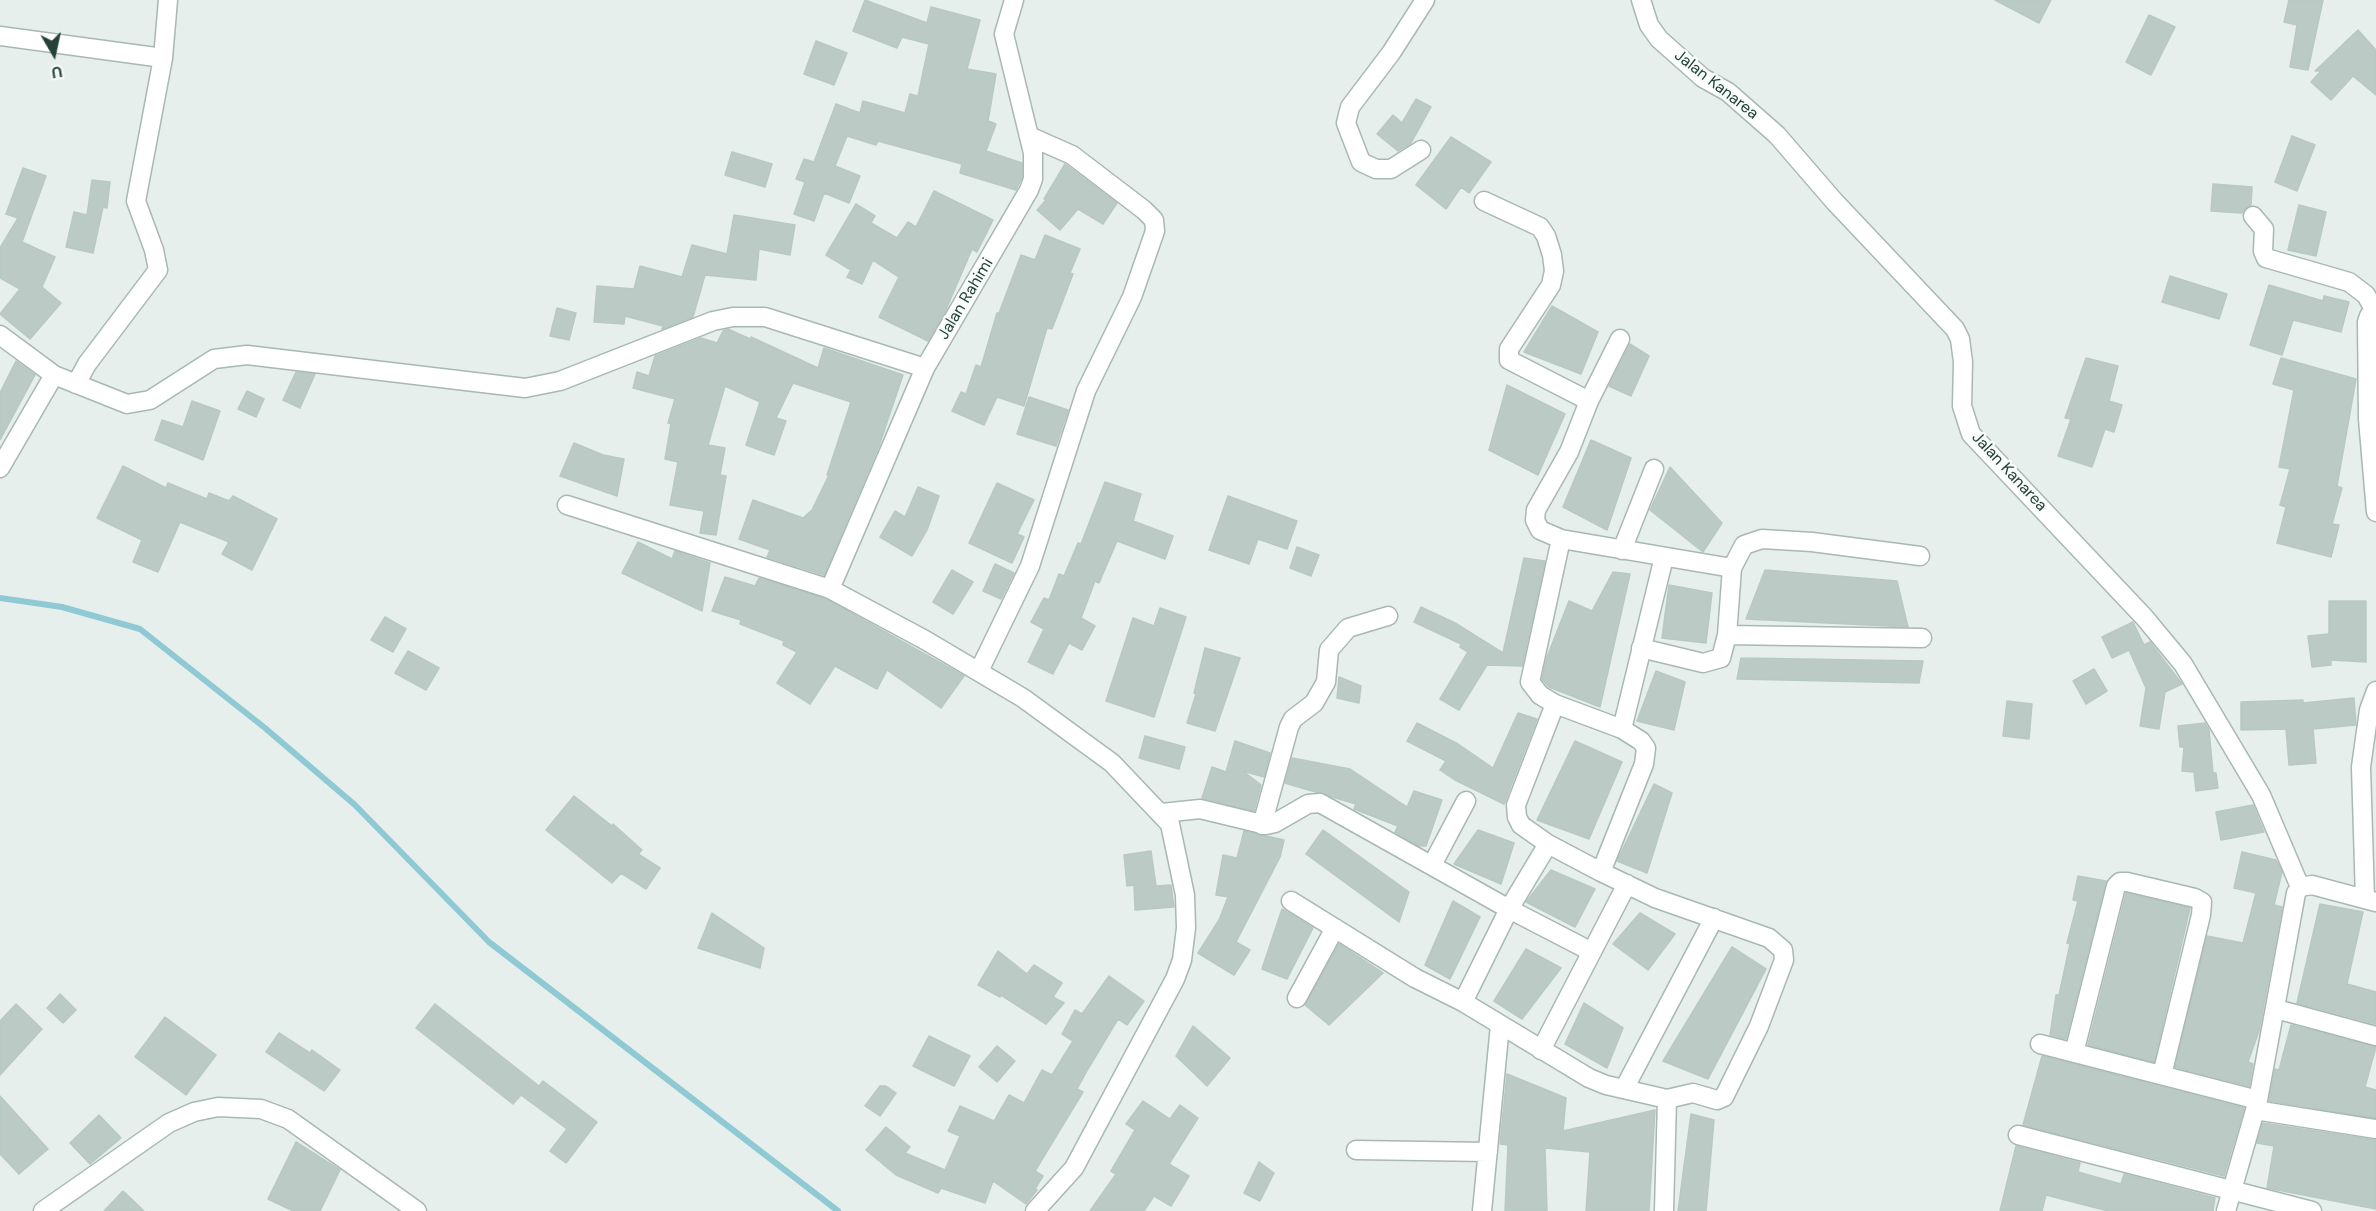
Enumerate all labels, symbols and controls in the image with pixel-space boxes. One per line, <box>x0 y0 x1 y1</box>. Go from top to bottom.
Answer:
north arrow <box>24 24 84 84</box>
street label: Jalan Kanarea <box>1670 46 1762 124</box>
text: U <box>50 61 64 84</box>
street label: Jalan Rahimi <box>934 255 998 343</box>
street label: Jalan Kanarea <box>1967 428 2051 516</box>

